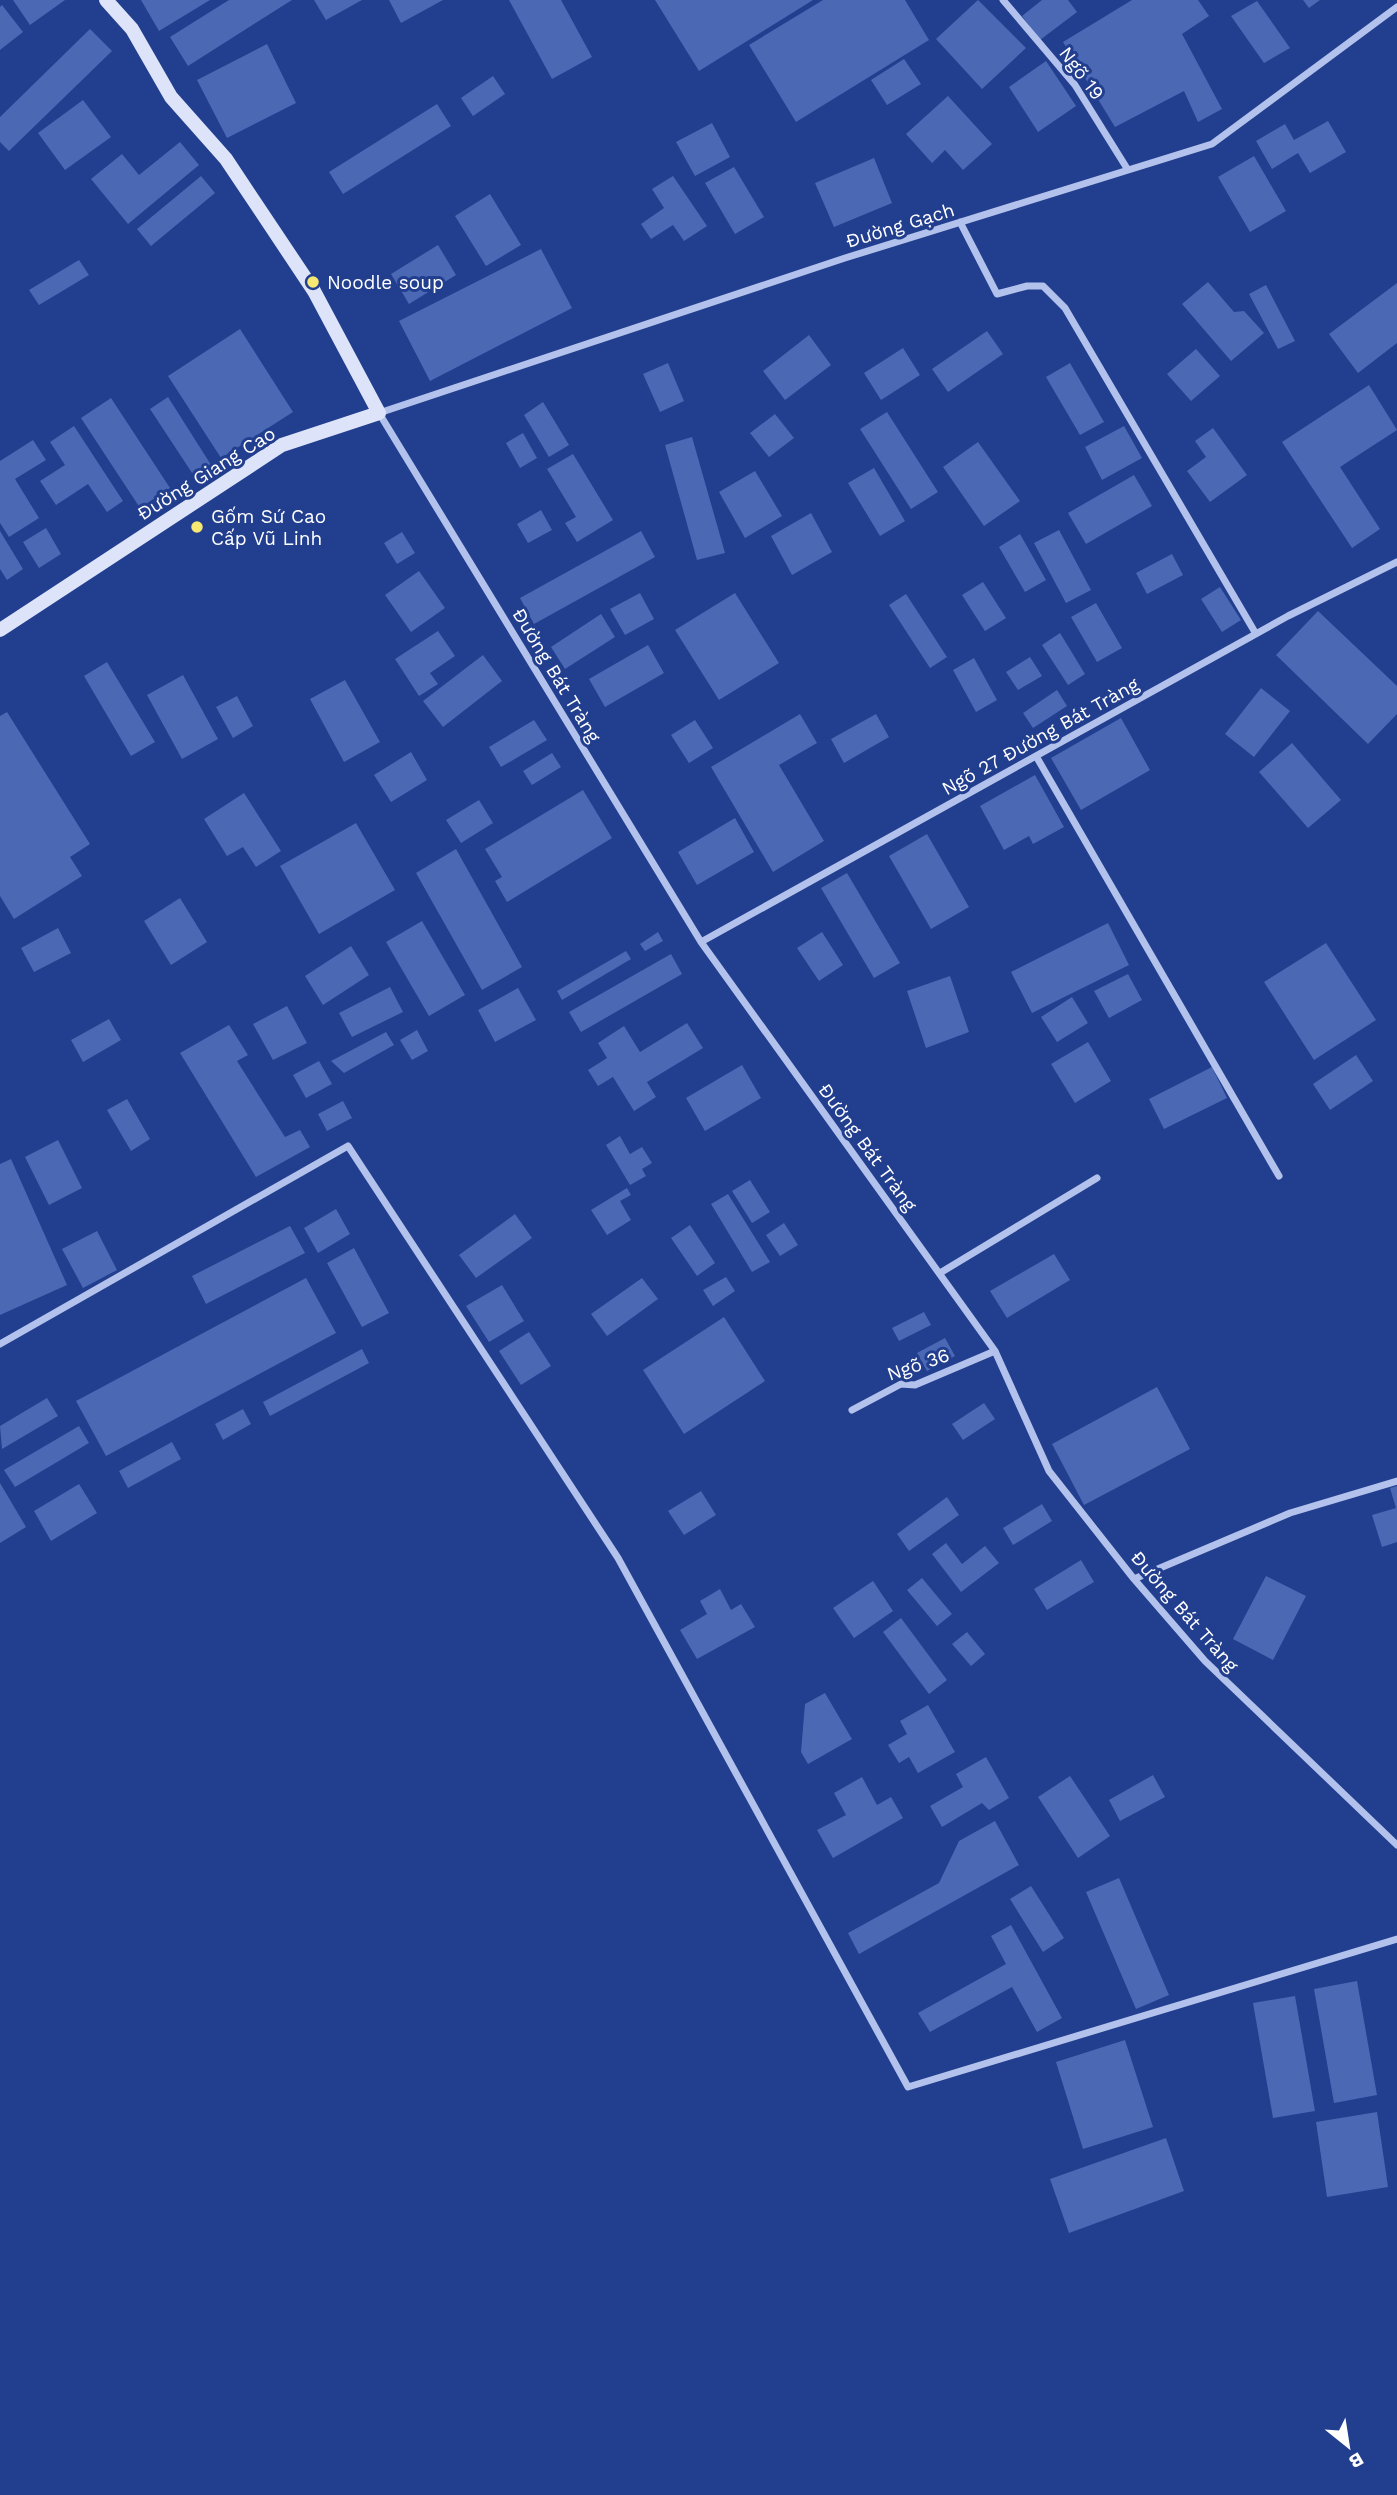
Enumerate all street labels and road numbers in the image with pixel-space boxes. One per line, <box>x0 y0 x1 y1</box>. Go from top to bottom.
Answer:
street label: Ngõ 19 <box>1054 42 1109 104</box>
street label: Đường Gạch <box>843 198 957 253</box>
street label: Đường Giang Cao <box>133 422 280 525</box>
street label: Đường Bát Tràng <box>507 604 606 747</box>
street label: Ngõ 27 Đường Bát Tràng <box>938 672 1143 800</box>
street label: Đường Bát Tràng <box>813 1079 922 1216</box>
street label: Ngõ 36 <box>884 1343 952 1386</box>
street label: Đường Bát Tràng <box>1126 1546 1244 1677</box>

